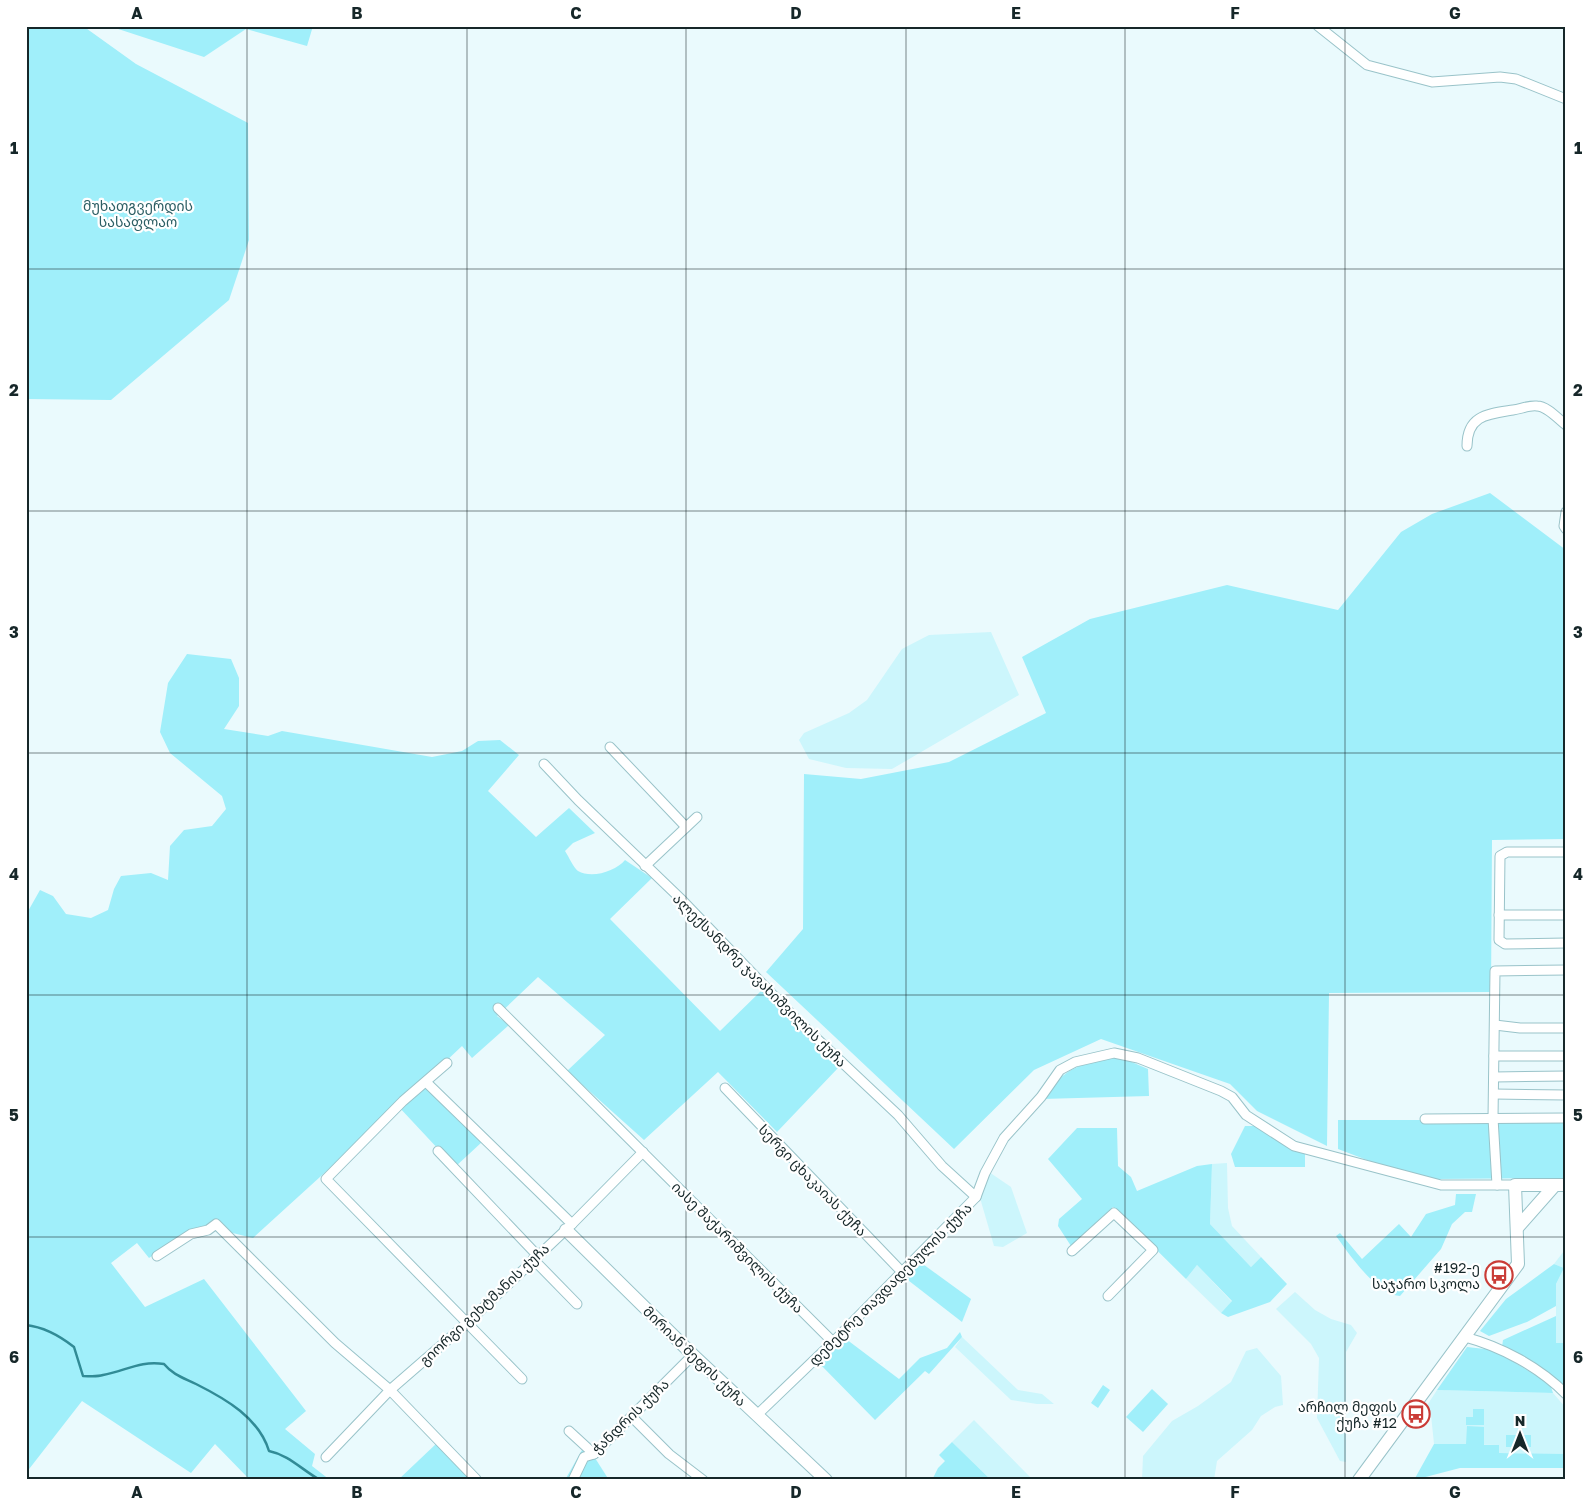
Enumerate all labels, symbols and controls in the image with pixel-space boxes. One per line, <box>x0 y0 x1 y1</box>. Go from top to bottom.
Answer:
text: A <box>131 3 143 23</box>
text: B <box>351 3 363 23</box>
text: C <box>570 3 582 23</box>
text: D <box>790 3 802 23</box>
text: E <box>1011 3 1021 23</box>
text: F <box>1230 3 1240 23</box>
text: G <box>1449 3 1461 23</box>
text: 1 <box>10 138 18 158</box>
text: 1 <box>1574 138 1582 158</box>
park label: მუხათგვერდის სასაფლაო <box>83 197 193 231</box>
text: 2 <box>9 380 19 400</box>
text: 2 <box>1573 380 1583 400</box>
text: 3 <box>9 622 19 642</box>
text: 3 <box>1573 622 1583 642</box>
text: 4 <box>9 864 19 884</box>
text: 4 <box>1573 864 1583 884</box>
street label: ალექსანდრე ჯავახიშვილის ქუჩა <box>669 890 850 1071</box>
text: 5 <box>9 1105 19 1125</box>
text: 5 <box>1573 1105 1583 1125</box>
street label: სერგი ცხაკაიას ქუჩა <box>755 1121 871 1240</box>
street label: იასე შაქარიშვილის ქუჩა <box>668 1178 807 1317</box>
street label: დემეტრე თავდადებულის ქუჩა <box>805 1199 976 1370</box>
street label: გიორგი გეხტმანის ქუჩა <box>416 1239 553 1369</box>
place label: #192-ე საჯარო სკოლა <box>1372 1259 1480 1293</box>
bus stop icon: #192-ე საჯარო სკოლა <box>1484 1260 1514 1290</box>
street label: მირიან მეფის ქუჩა <box>639 1302 750 1410</box>
text: 6 <box>9 1347 19 1367</box>
text: 6 <box>1573 1347 1583 1367</box>
street label: ჭანდრის ქუჩა <box>588 1375 673 1458</box>
place label: არჩილ მეფის ქუჩა #12 <box>1298 1398 1397 1432</box>
bus stop icon: არჩილ მეფის ქუჩა #12 <box>1401 1399 1431 1429</box>
north arrow <box>1494 1408 1544 1458</box>
text: N <box>1515 1412 1525 1429</box>
text: A <box>131 1482 143 1502</box>
text: B <box>351 1482 363 1502</box>
text: C <box>570 1482 582 1502</box>
text: D <box>790 1482 802 1502</box>
text: E <box>1011 1482 1021 1502</box>
text: F <box>1230 1482 1240 1502</box>
text: G <box>1449 1482 1461 1502</box>

